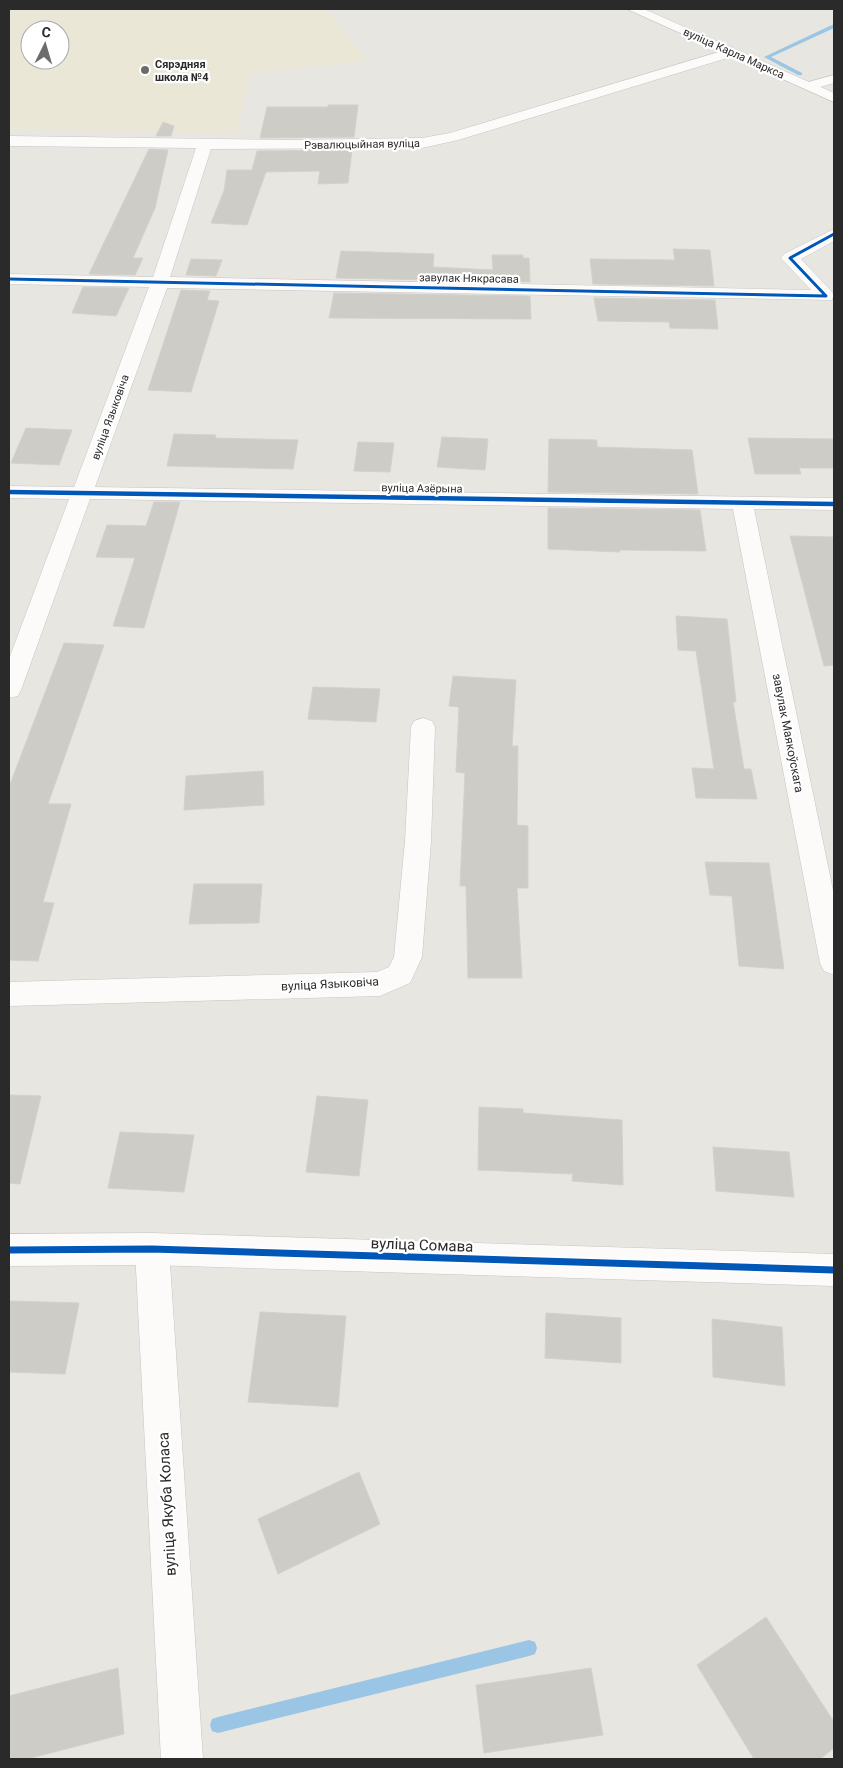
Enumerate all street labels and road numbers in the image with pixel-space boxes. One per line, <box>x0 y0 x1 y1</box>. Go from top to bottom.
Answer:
street label: вуліца Карла Маркса <box>681 25 786 82</box>
street label: Рэвалюцыйная вуліца <box>304 137 420 152</box>
street label: завулак Някрасава <box>419 271 519 286</box>
street label: вуліца Языковіча <box>89 373 132 462</box>
street label: вуліца Азёрына <box>381 481 463 496</box>
street label: завулак Маякоўскага <box>770 672 806 794</box>
street label: вуліца Языковіча <box>281 974 379 994</box>
street label: вуліца Сомава <box>370 1234 474 1256</box>
street label: вуліца Якуба Коласа <box>154 1432 180 1576</box>

